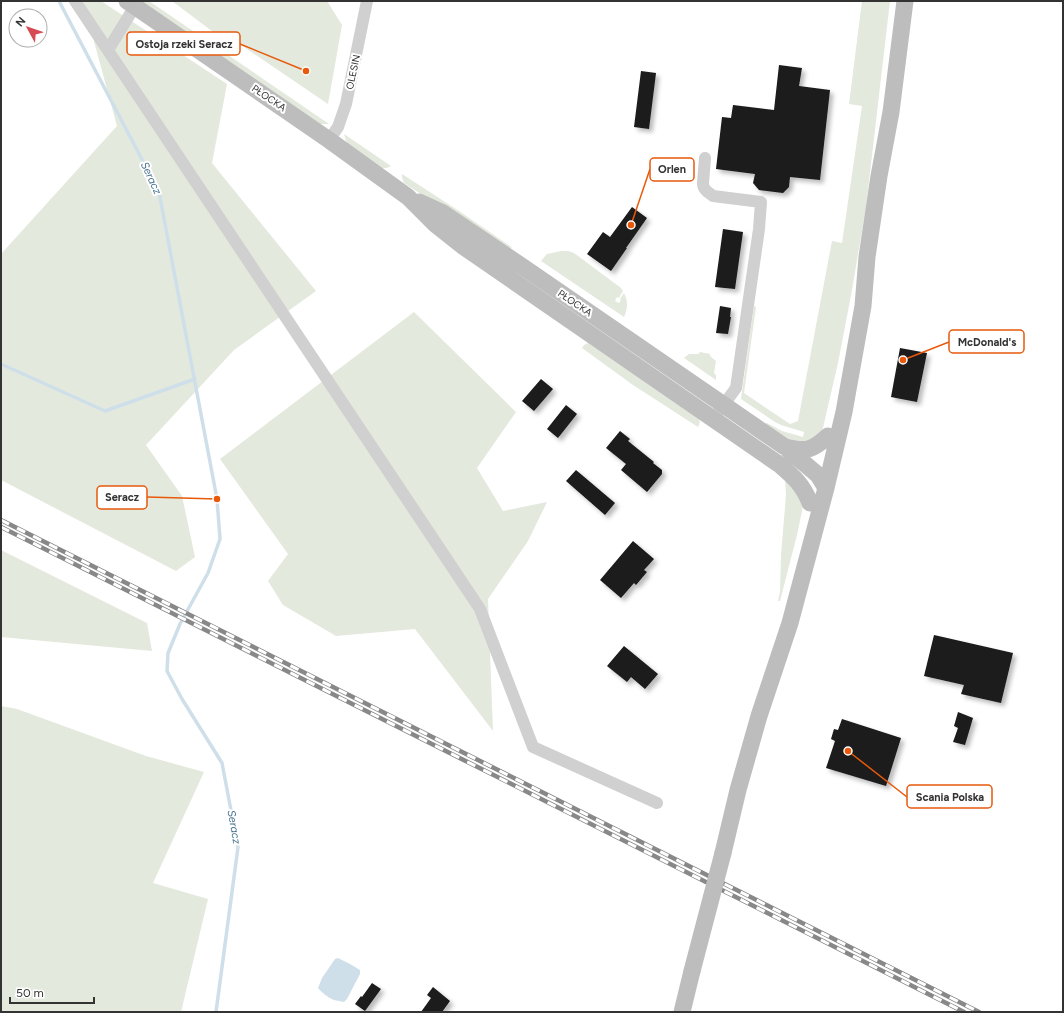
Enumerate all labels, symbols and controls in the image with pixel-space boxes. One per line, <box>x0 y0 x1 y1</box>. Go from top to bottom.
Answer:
north arrow <box>8 8 48 48</box>
text: N <box>13 14 28 29</box>
callout: Ostoja rzeki Seracz <box>127 32 240 55</box>
text: Ostoja rzeki Seracz <box>135 38 233 51</box>
street label: OLESIN <box>343 53 363 91</box>
street label: PŁOCKA <box>249 82 289 114</box>
callout: Orlen <box>650 158 694 181</box>
water label: Seracz <box>138 160 164 197</box>
text: Orlen <box>658 163 686 176</box>
street label: PŁOCKA <box>555 287 595 319</box>
callout: McDonald's <box>949 330 1024 353</box>
text: McDonald's <box>958 336 1016 349</box>
callout: Seracz <box>97 486 147 509</box>
text: Seracz <box>105 491 139 504</box>
callout: Scania Polska <box>907 785 992 808</box>
text: Scania Polska <box>916 791 984 804</box>
water label: Seracz <box>225 809 243 846</box>
scale bar <box>10 979 94 1005</box>
text: 50 m <box>16 986 44 1000</box>

